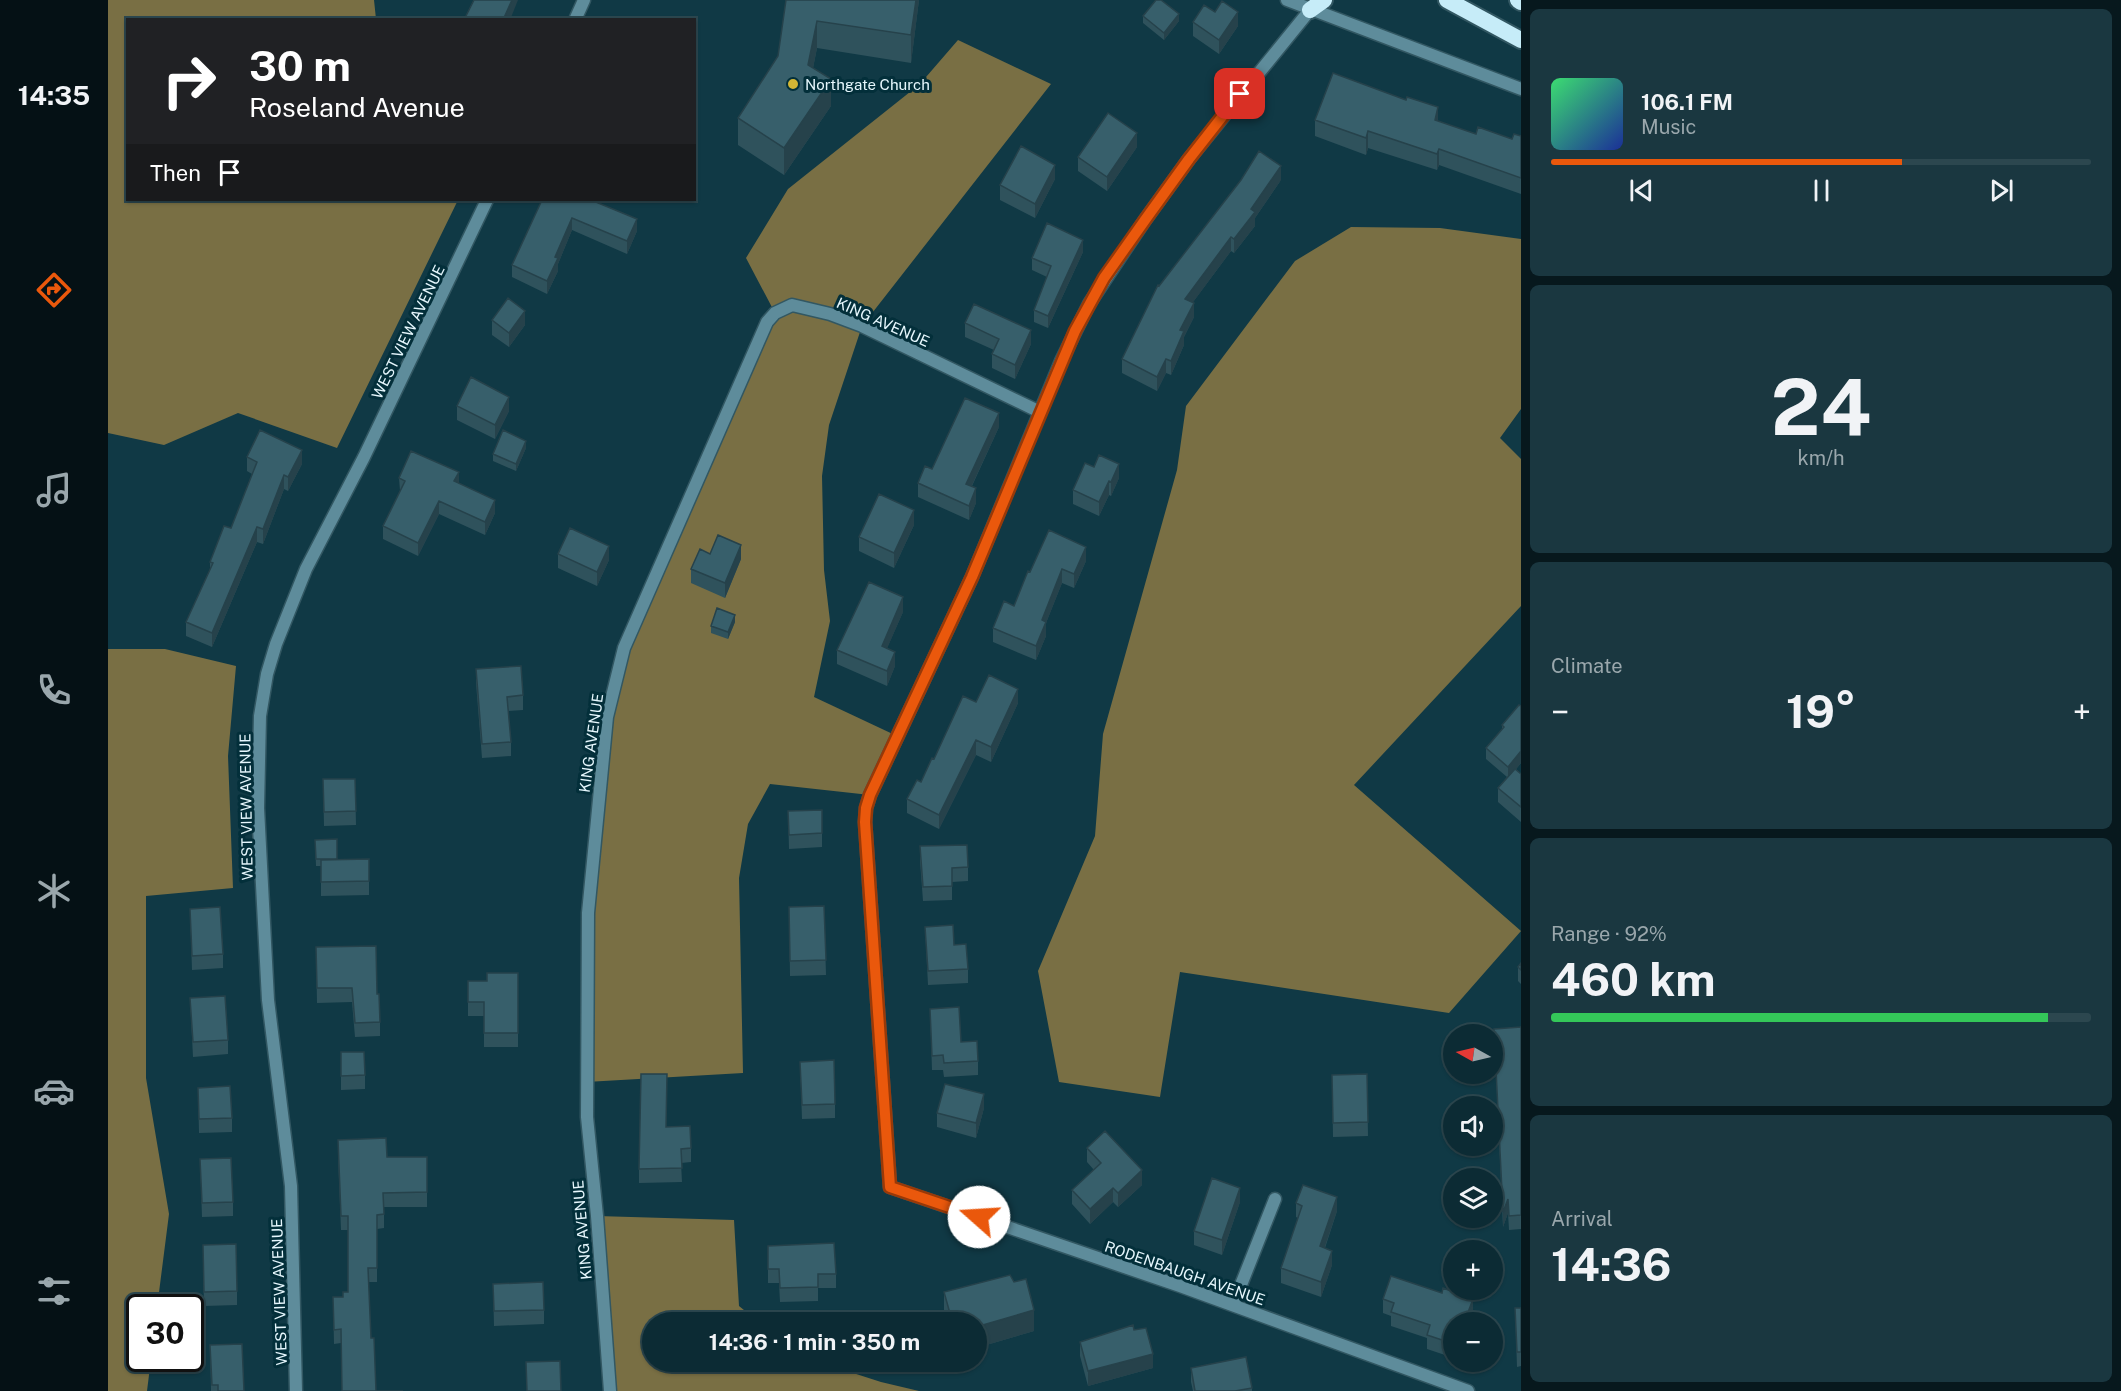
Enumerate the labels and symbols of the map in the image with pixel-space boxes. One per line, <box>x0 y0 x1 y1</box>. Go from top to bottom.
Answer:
pin <box>1214 68 1265 119</box>
place label: Northgate Church <box>805 76 930 93</box>
marker: Northgate Church <box>786 77 800 91</box>
street label: WEST VIEW AVENUE <box>368 262 448 402</box>
street label: KING AVENUE <box>834 294 932 350</box>
street label: KING AVENUE <box>576 692 606 794</box>
street label: WEST VIEW AVENUE <box>236 733 256 881</box>
north arrow <box>1443 1024 1503 1084</box>
street label: KING AVENUE <box>569 1179 595 1281</box>
position arrow <box>947 1185 1011 1249</box>
street label: WEST VIEW AVENUE <box>268 1218 290 1366</box>
street label: RODENBAUGH AVENUE <box>1103 1238 1267 1308</box>
speed limit sign: 30 <box>126 1294 204 1372</box>

